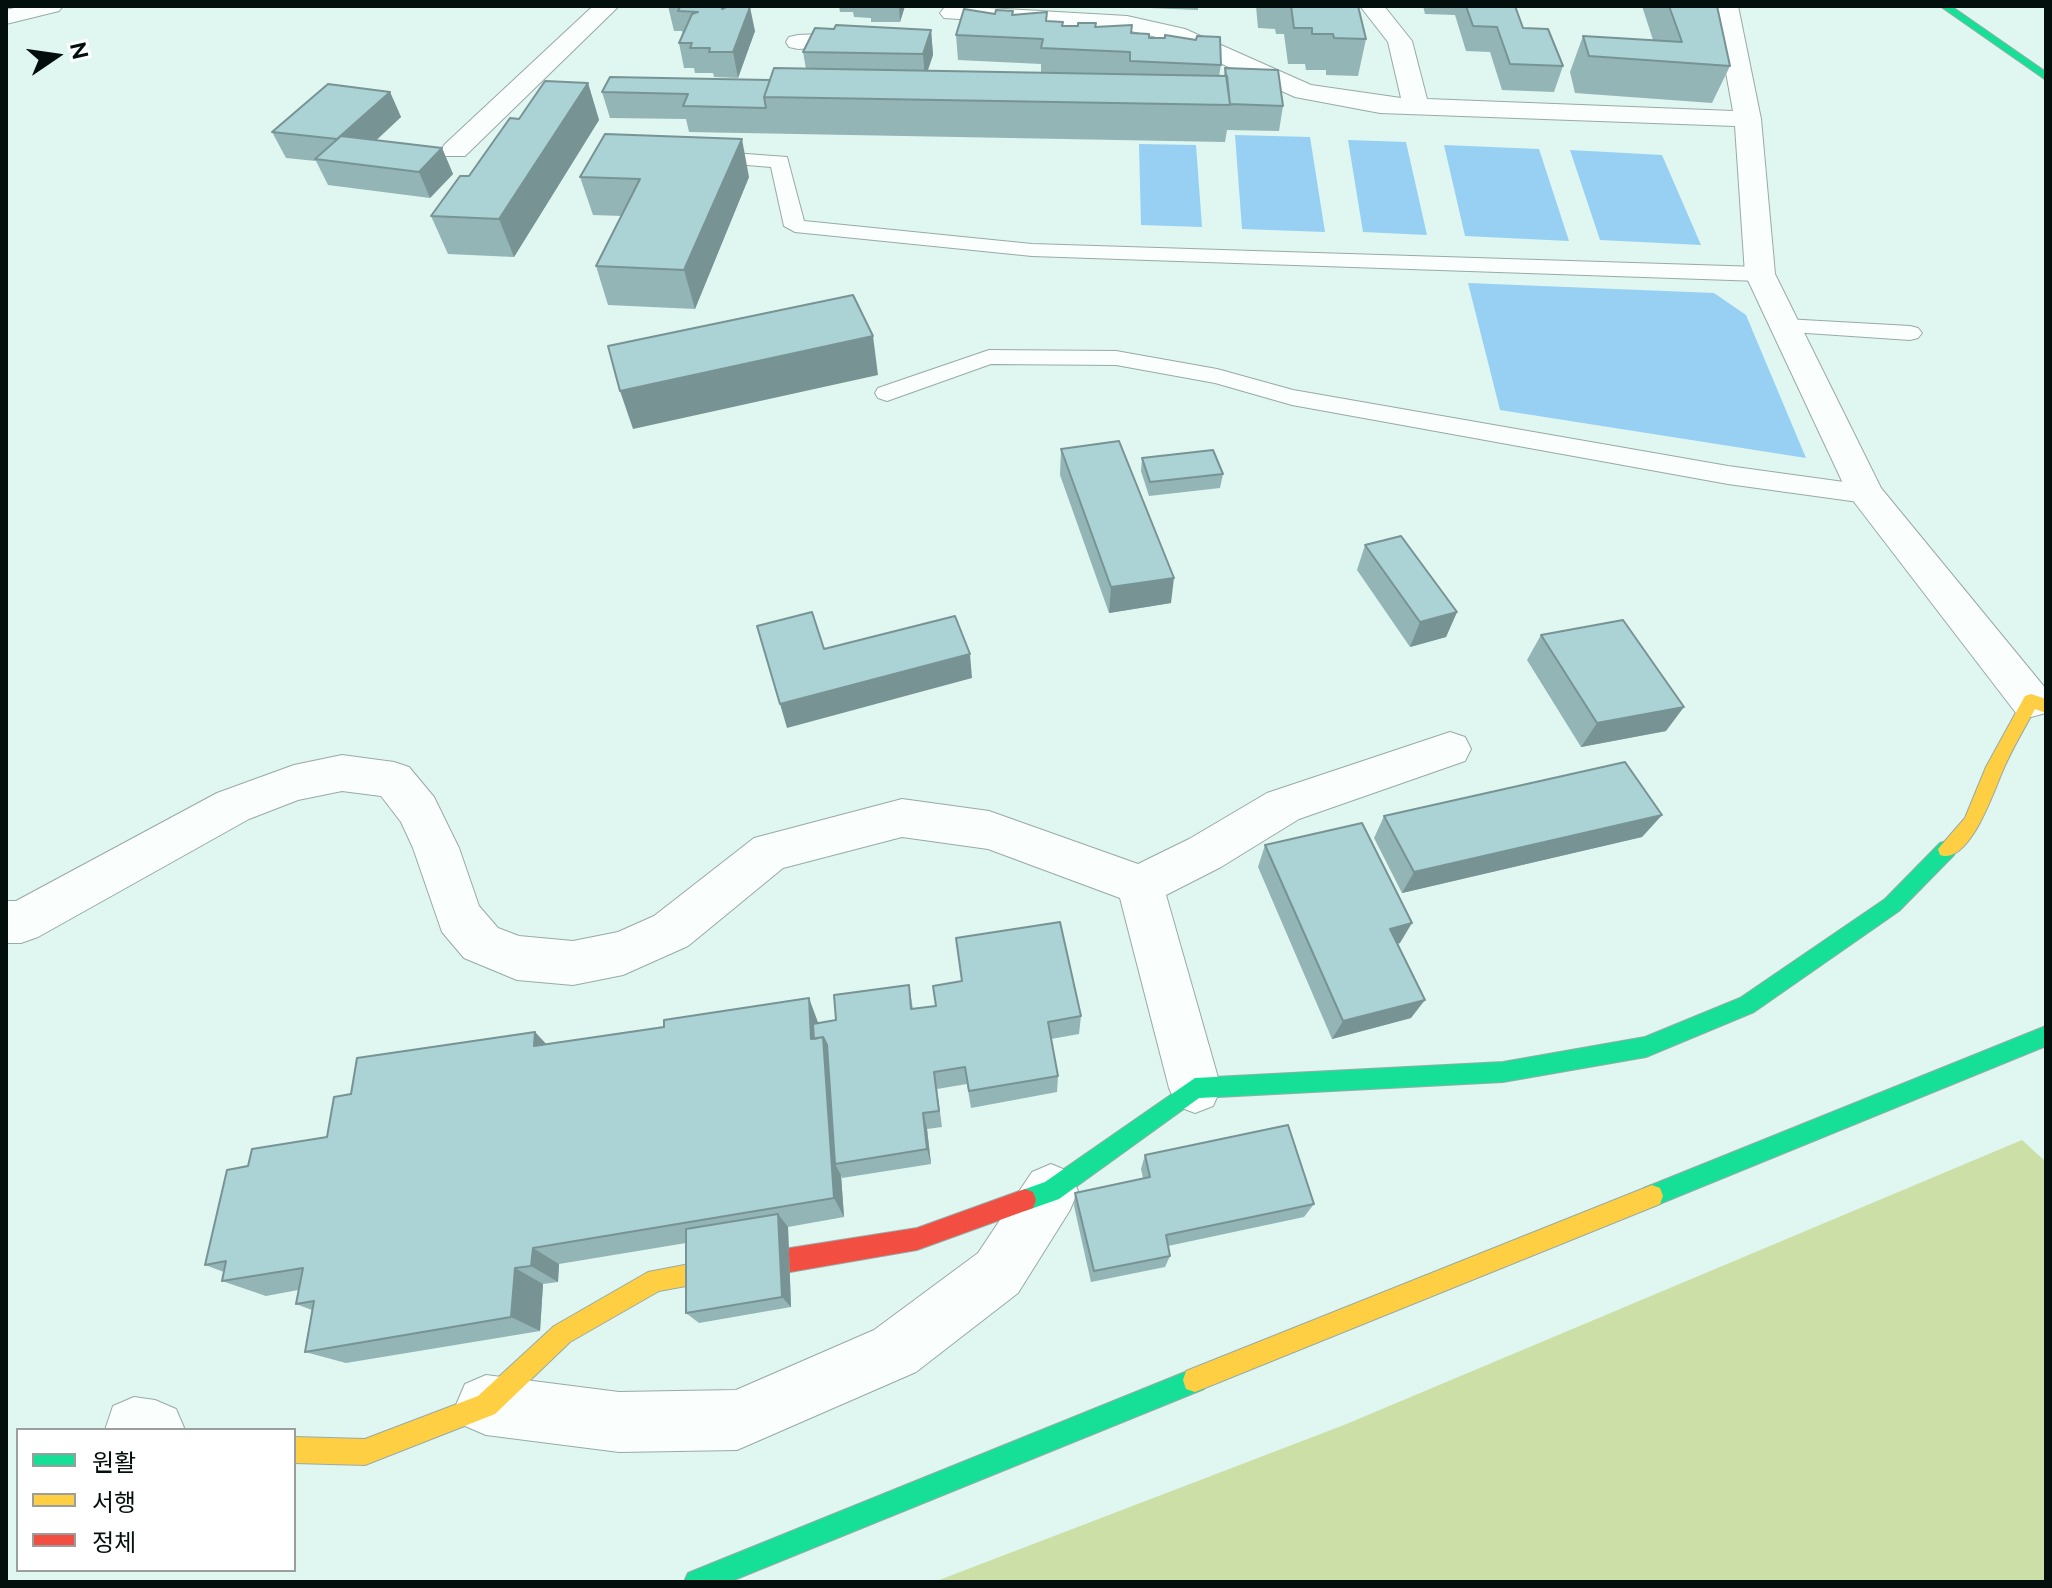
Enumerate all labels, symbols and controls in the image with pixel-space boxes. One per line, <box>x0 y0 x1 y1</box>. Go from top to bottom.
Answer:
north arrow <box>16 16 96 96</box>
text: N <box>65 39 94 62</box>
legend <box>16 1428 296 1572</box>
text: 원활 <box>92 1448 136 1477</box>
text: 서행 <box>92 1488 136 1517</box>
text: 정체 <box>92 1528 136 1557</box>

